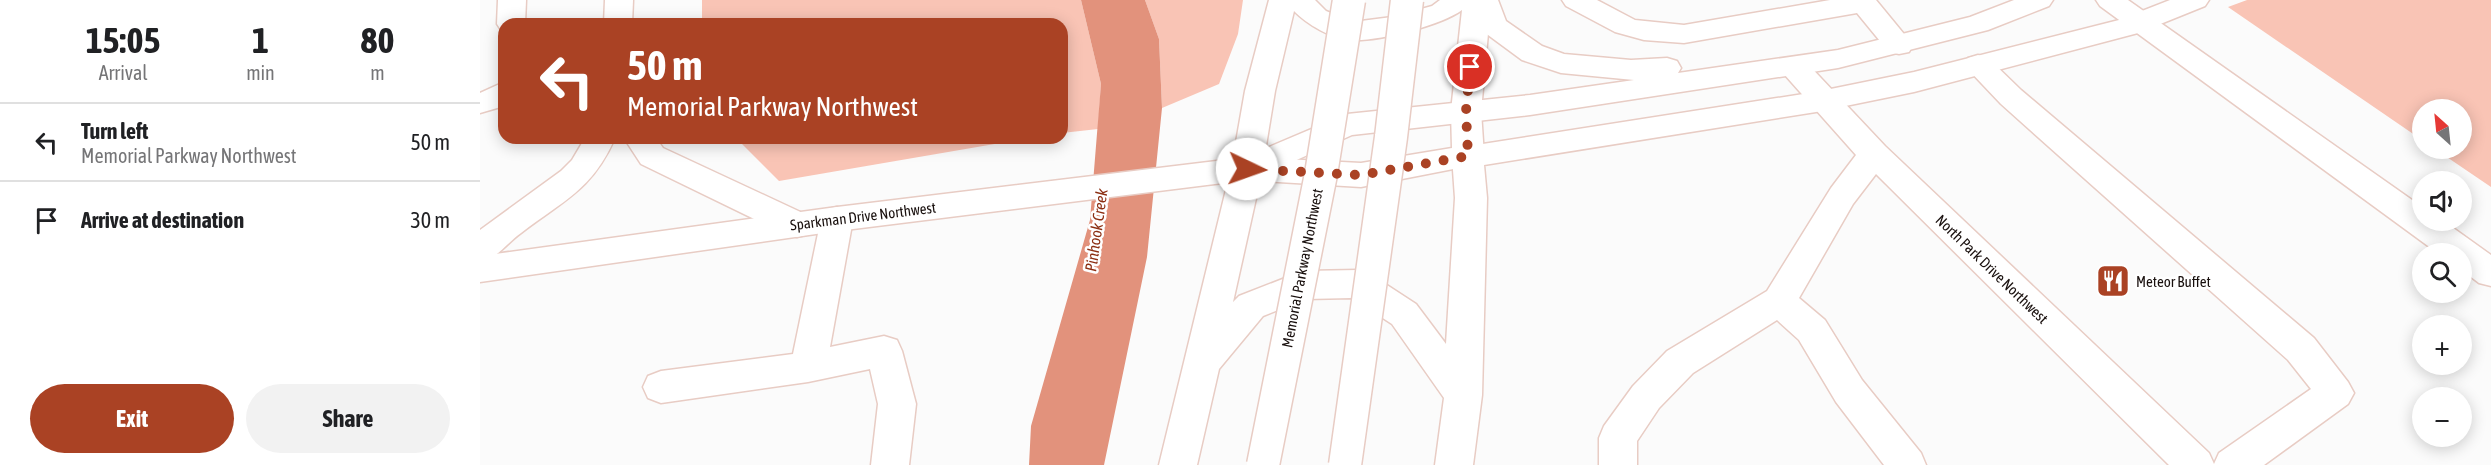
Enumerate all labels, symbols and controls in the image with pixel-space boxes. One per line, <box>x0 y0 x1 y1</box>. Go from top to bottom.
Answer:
text: 15:05 <box>86 19 160 61</box>
text: 1 <box>252 19 269 61</box>
text: 80 <box>360 19 394 61</box>
text: 50 m <box>627 41 702 89</box>
pin <box>1444 41 1495 92</box>
icon: left <box>528 42 606 120</box>
icon: arrive <box>1453 50 1486 83</box>
text: Arrival <box>99 61 147 84</box>
text: min <box>246 61 275 84</box>
text: m <box>370 61 385 84</box>
text: Memorial Parkway Northwest <box>627 91 918 122</box>
north arrow <box>2412 99 2472 159</box>
map controls <box>2412 99 2472 447</box>
text: Turn left <box>81 118 148 144</box>
icon: left <box>30 126 63 159</box>
text: 50 m <box>410 129 450 155</box>
position arrow <box>1215 137 1279 201</box>
text: Memorial Parkway Northwest <box>81 144 297 167</box>
button: sound <box>2412 171 2472 231</box>
water label: Pinhook Creek <box>1081 186 1111 273</box>
street label: Memorial Parkway Northwest <box>1278 187 1326 349</box>
street label: Sparkman Drive Northwest <box>789 199 937 233</box>
icon: arrive <box>30 204 63 237</box>
text: Arrive at destination <box>81 207 244 233</box>
text: 30 m <box>410 207 450 233</box>
street label: North Park Drive Northwest <box>1932 211 2052 327</box>
button: search <box>2412 243 2472 303</box>
restaurant icon: Meteor Buffet <box>2095 263 2131 299</box>
place label: Meteor Buffet <box>2136 273 2211 290</box>
button: + <box>2412 315 2472 375</box>
button: Exit <box>30 384 234 453</box>
button: Share <box>246 384 450 453</box>
button: − <box>2412 387 2472 447</box>

